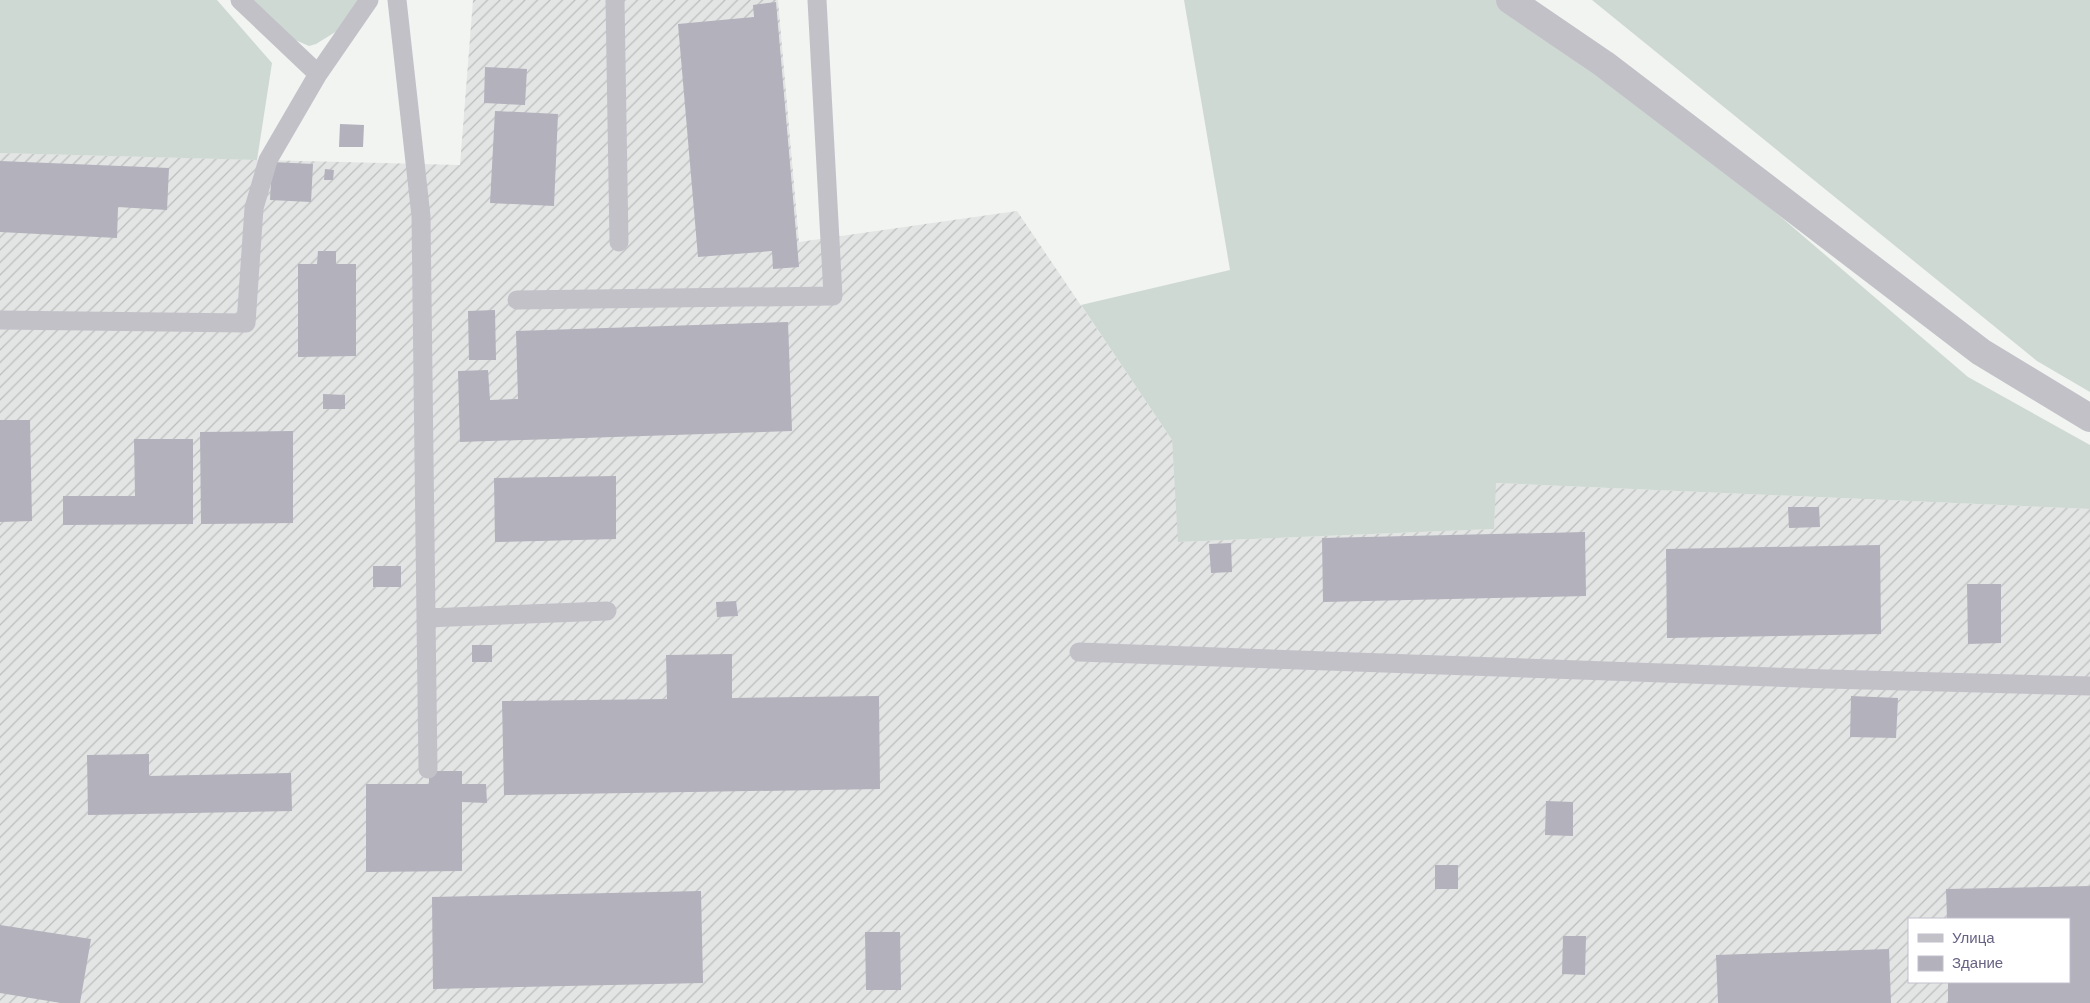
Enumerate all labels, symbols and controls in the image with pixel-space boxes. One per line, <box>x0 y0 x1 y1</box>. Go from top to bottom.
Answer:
legend <box>1908 918 2070 983</box>
text: Улица <box>1952 929 1995 946</box>
text: Здание <box>1952 954 2003 971</box>

